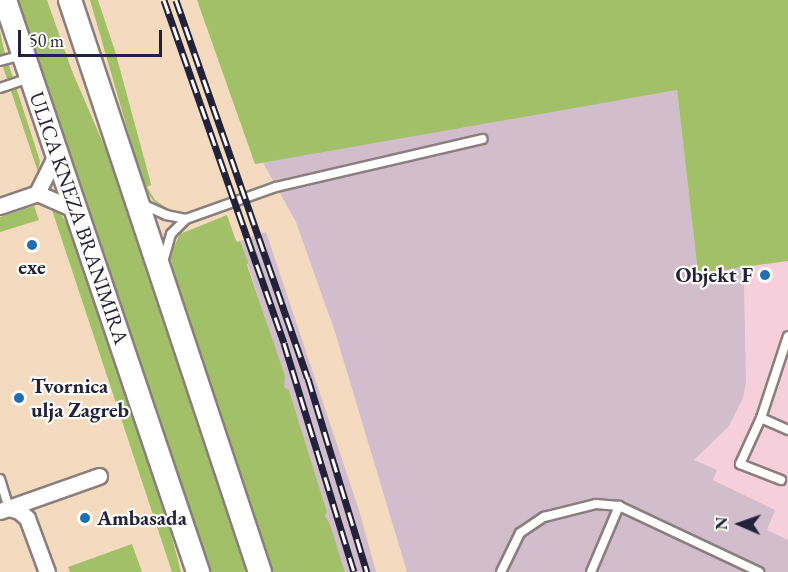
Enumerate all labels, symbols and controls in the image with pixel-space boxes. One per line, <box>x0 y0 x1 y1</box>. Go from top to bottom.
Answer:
scale bar <box>21 18 165 56</box>
text: 50 m <box>29 29 64 52</box>
street label: ULICA KNEZA BRANIMIRA <box>24 88 134 348</box>
marker: exe <box>25 238 39 252</box>
place label: exe <box>18 254 46 280</box>
place label: Objekt F <box>676 262 753 288</box>
marker: Objekt F <box>758 268 772 282</box>
place label: Tvornica ulja Zagreb <box>31 373 129 423</box>
marker: Tvornica ulja Zagreb <box>12 391 26 405</box>
north arrow <box>710 494 770 554</box>
place label: Ambasada <box>97 505 187 531</box>
marker: Ambasada <box>78 511 92 525</box>
text: N <box>711 517 732 530</box>

